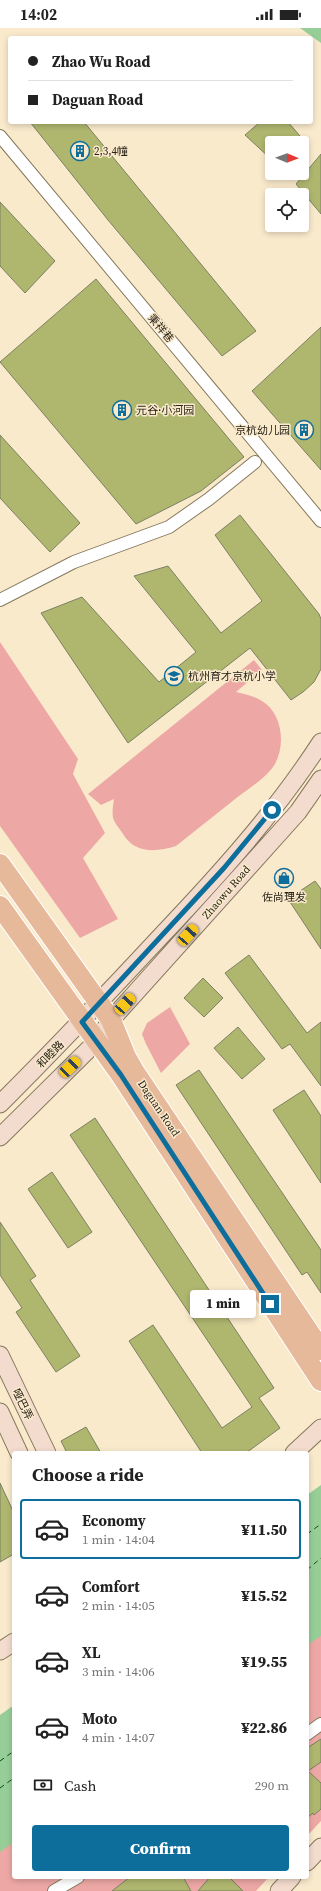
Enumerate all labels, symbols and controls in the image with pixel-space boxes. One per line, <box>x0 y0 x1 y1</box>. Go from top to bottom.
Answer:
text: 14:02 <box>20 4 57 25</box>
text: Zhao Wu Road <box>52 51 150 72</box>
text: Daguan Road <box>52 89 143 110</box>
north arrow <box>265 136 309 180</box>
map controls <box>265 136 309 232</box>
building icon: 2,3,4幢 <box>69 140 91 162</box>
place label: 2,3,4幢 <box>94 144 128 159</box>
button: locate <box>265 188 309 232</box>
street label: 秉祥巷 <box>144 311 177 346</box>
building icon: 元谷·小河园 <box>111 399 133 421</box>
place label: 元谷·小河园 <box>136 403 194 418</box>
building icon: 京杭幼儿园 <box>293 419 315 441</box>
place label: 京杭幼儿园 <box>235 423 290 438</box>
school or university icon: 杭州育才京杭小学 <box>163 665 185 687</box>
place label: 杭州育才京杭小学 <box>188 669 276 684</box>
route start <box>263 801 281 819</box>
street label: Zhaowu Road <box>199 862 254 922</box>
shop icon: 佐尚理发 <box>273 867 295 889</box>
place label: 佐尚理发 <box>262 890 306 905</box>
car <box>176 922 200 948</box>
car <box>113 991 137 1017</box>
street label: 和睦路 <box>33 1037 67 1071</box>
car <box>57 1054 83 1080</box>
street label: Daguan Road <box>134 1077 183 1140</box>
callout: 1 min <box>190 1290 256 1318</box>
text: 1 min <box>206 1295 240 1312</box>
route end <box>261 1295 279 1313</box>
street label: 哑巴弄 <box>9 1386 37 1422</box>
text: Choose a ride <box>32 1462 144 1487</box>
text: Economy <box>82 1510 146 1531</box>
icon: car <box>34 1511 70 1547</box>
text: ¥11.50 <box>241 1519 287 1540</box>
text: 1 min · 14:04 <box>82 1531 155 1548</box>
text: Comfort <box>82 1576 140 1597</box>
icon: car <box>34 1577 70 1613</box>
text: ¥15.52 <box>241 1585 287 1606</box>
text: 2 min · 14:05 <box>82 1597 155 1614</box>
text: XL <box>82 1642 101 1663</box>
icon: car <box>34 1643 70 1679</box>
text: ¥19.55 <box>241 1651 287 1672</box>
text: 3 min · 14:06 <box>82 1663 155 1680</box>
text: Moto <box>82 1708 117 1729</box>
icon: car <box>34 1709 70 1745</box>
text: ¥22.86 <box>241 1717 287 1738</box>
text: 4 min · 14:07 <box>82 1729 155 1746</box>
icon: cash <box>32 1774 54 1796</box>
text: Cash <box>64 1775 96 1796</box>
text: 290 m <box>255 1777 289 1794</box>
button: Confirm <box>32 1825 289 1871</box>

